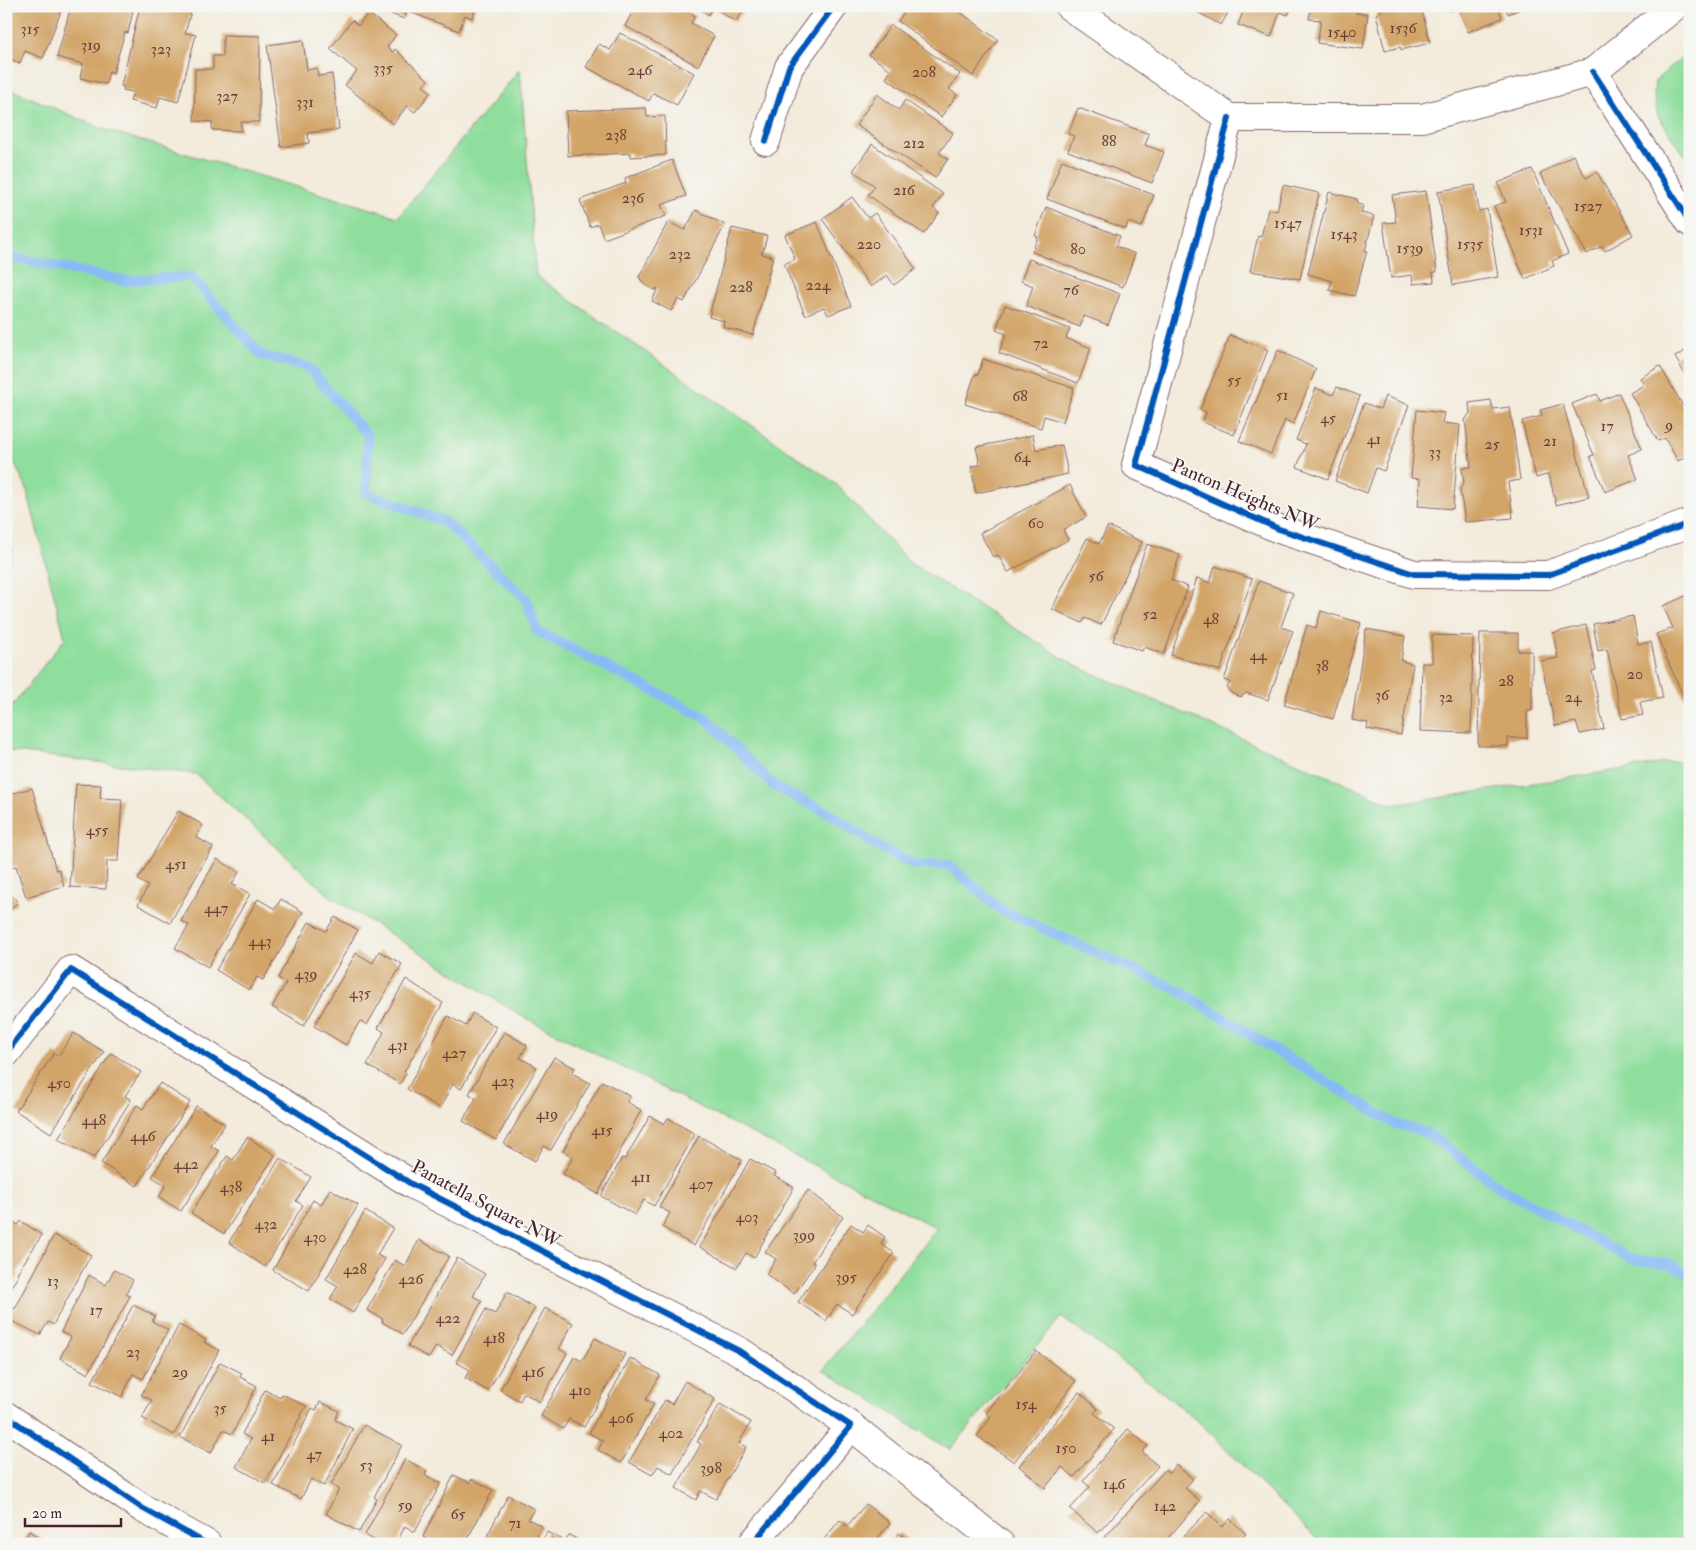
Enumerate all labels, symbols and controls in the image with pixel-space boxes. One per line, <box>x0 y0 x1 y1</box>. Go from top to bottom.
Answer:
house number: 1536 <box>1390 18 1417 38</box>
house number: 315 <box>21 19 39 39</box>
house number: 1540 <box>1327 22 1357 42</box>
house number: 319 <box>81 35 101 55</box>
house number: 323 <box>151 39 171 59</box>
house number: 335 <box>373 58 393 78</box>
house number: 246 <box>628 60 653 80</box>
house number: 208 <box>912 62 936 82</box>
house number: 327 <box>216 86 238 106</box>
house number: 331 <box>296 92 314 112</box>
house number: 238 <box>605 125 627 145</box>
house number: 88 <box>1101 131 1117 151</box>
house number: 212 <box>903 133 925 153</box>
house number: 216 <box>893 180 916 200</box>
house number: 236 <box>622 188 645 208</box>
house number: 1527 <box>1574 196 1603 216</box>
house number: 1547 <box>1274 213 1303 233</box>
house number: 1531 <box>1519 220 1543 240</box>
house number: 1543 <box>1330 224 1358 244</box>
house number: 220 <box>857 234 881 254</box>
house number: 1535 <box>1457 234 1483 254</box>
house number: 1539 <box>1396 238 1424 258</box>
house number: 80 <box>1070 239 1086 259</box>
house number: 232 <box>669 244 691 264</box>
house number: 224 <box>806 275 832 295</box>
house number: 228 <box>729 277 753 297</box>
house number: 76 <box>1063 280 1080 300</box>
house number: 72 <box>1033 333 1049 353</box>
house number: 55 <box>1227 370 1241 390</box>
house number: 51 <box>1276 385 1288 405</box>
house number: 68 <box>1012 386 1028 406</box>
house number: 45 <box>1320 408 1336 428</box>
house number: 9 <box>1664 415 1673 435</box>
house number: 17 <box>1600 416 1614 436</box>
house number: 41 <box>1367 429 1381 449</box>
house number: 21 <box>1543 431 1557 451</box>
house number: 25 <box>1484 434 1500 454</box>
house number: 33 <box>1429 442 1441 462</box>
house number: 64 <box>1014 447 1032 467</box>
street label: Panton Heights NW <box>1168 453 1323 537</box>
house number: 60 <box>1028 513 1044 533</box>
house number: 56 <box>1088 566 1104 586</box>
house number: 52 <box>1142 604 1158 624</box>
house number: 48 <box>1203 609 1220 629</box>
house number: 44 <box>1249 645 1268 665</box>
house number: 38 <box>1315 656 1329 676</box>
house number: 20 <box>1627 664 1643 684</box>
house number: 28 <box>1498 671 1514 691</box>
house number: 36 <box>1375 685 1390 705</box>
house number: 32 <box>1439 687 1453 707</box>
house number: 24 <box>1565 687 1583 707</box>
house number: 455 <box>86 820 108 840</box>
house number: 451 <box>165 854 187 874</box>
house number: 447 <box>204 898 229 918</box>
house number: 443 <box>248 931 272 951</box>
house number: 439 <box>295 964 317 984</box>
house number: 435 <box>349 983 371 1003</box>
house number: 431 <box>388 1035 408 1055</box>
house number: 427 <box>442 1043 467 1063</box>
house number: 423 <box>492 1071 514 1091</box>
house number: 450 <box>47 1073 71 1093</box>
house number: 419 <box>536 1104 558 1124</box>
house number: 448 <box>82 1110 107 1130</box>
house number: 415 <box>591 1120 613 1140</box>
house number: 446 <box>130 1126 157 1146</box>
house number: 442 <box>173 1154 199 1174</box>
street label: Panatella Square NW <box>407 1155 565 1254</box>
house number: 411 <box>631 1167 651 1187</box>
house number: 407 <box>689 1174 714 1194</box>
house number: 438 <box>220 1177 243 1197</box>
house number: 403 <box>736 1207 758 1227</box>
house number: 432 <box>255 1214 277 1234</box>
house number: 399 <box>793 1225 815 1245</box>
house number: 430 <box>304 1227 326 1247</box>
house number: 428 <box>343 1259 368 1279</box>
house number: 395 <box>835 1267 857 1287</box>
house number: 426 <box>399 1269 424 1289</box>
house number: 13 <box>47 1271 59 1291</box>
house number: 17 <box>89 1300 103 1320</box>
house number: 422 <box>436 1308 460 1328</box>
house number: 418 <box>483 1328 505 1348</box>
house number: 23 <box>126 1342 140 1362</box>
house number: 29 <box>172 1362 188 1382</box>
house number: 416 <box>522 1362 545 1382</box>
house number: 410 <box>569 1380 591 1400</box>
house number: 154 <box>1016 1394 1038 1414</box>
house number: 35 <box>213 1398 227 1418</box>
house number: 406 <box>609 1408 634 1428</box>
house number: 402 <box>659 1423 683 1443</box>
house number: 41 <box>261 1426 275 1446</box>
house number: 150 <box>1056 1438 1076 1458</box>
house number: 47 <box>306 1444 322 1464</box>
house number: 53 <box>359 1455 373 1475</box>
house number: 398 <box>700 1458 722 1478</box>
house number: 146 <box>1103 1474 1126 1494</box>
scale bar <box>25 1495 121 1527</box>
house number: 59 <box>397 1495 413 1515</box>
house number: 142 <box>1154 1496 1176 1516</box>
text: 20 m <box>32 1504 62 1523</box>
house number: 65 <box>450 1504 466 1524</box>
house number: 71 <box>508 1513 522 1533</box>

